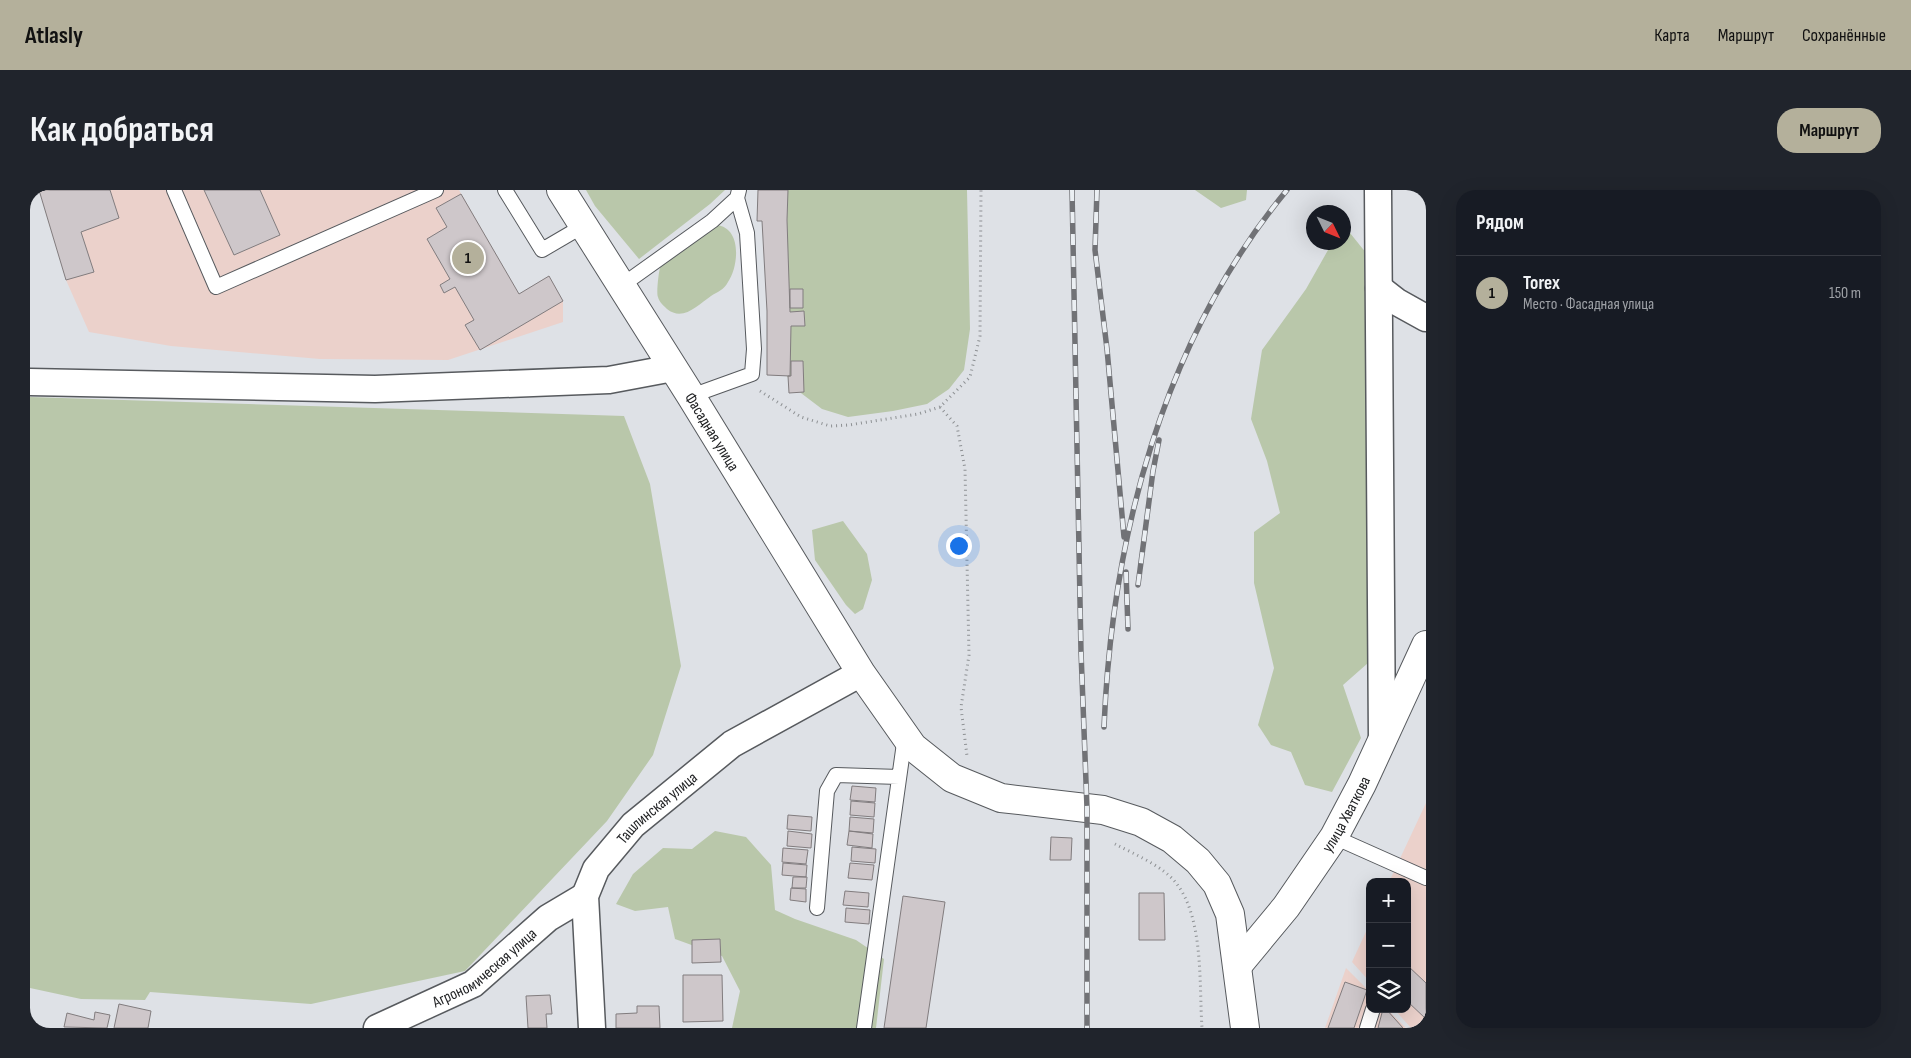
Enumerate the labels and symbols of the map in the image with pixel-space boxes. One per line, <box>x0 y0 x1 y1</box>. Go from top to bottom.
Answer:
north arrow <box>1306 205 1351 250</box>
pin: 1 <box>452 239 484 277</box>
street label: Фасадная улица <box>680 389 743 475</box>
your location <box>946 533 972 559</box>
street label: Ташлинская улица <box>613 769 701 848</box>
street label: улица Хваткова <box>1318 774 1375 856</box>
street label: Агрономическая улица <box>429 925 541 1013</box>

